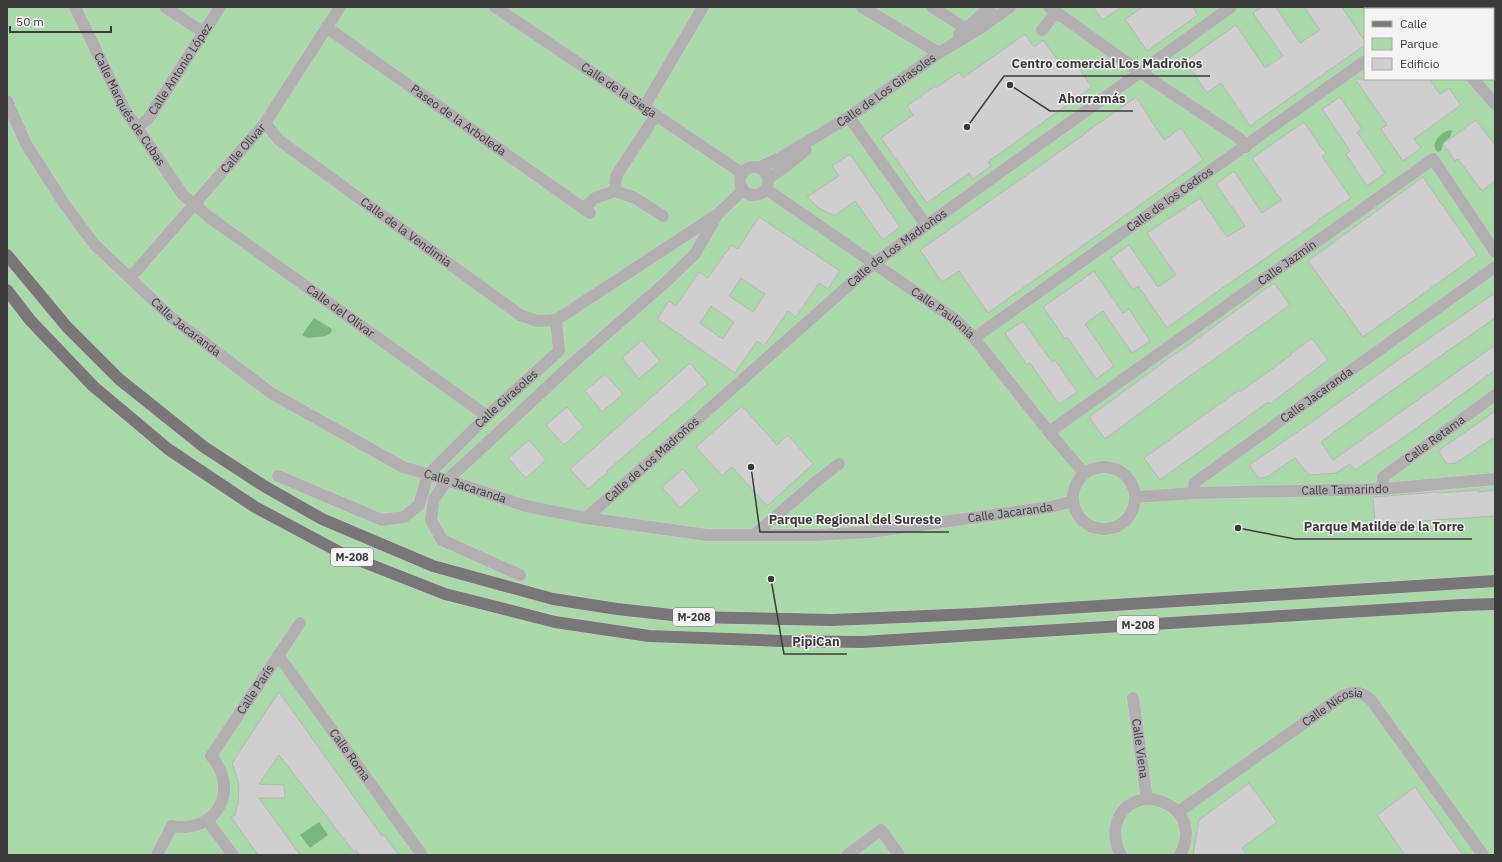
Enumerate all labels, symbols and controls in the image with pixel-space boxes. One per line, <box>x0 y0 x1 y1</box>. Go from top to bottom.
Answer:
scale bar <box>10 8 111 34</box>
legend <box>1364 8 1494 80</box>
text: 50 m <box>16 14 44 29</box>
text: Calle <box>1400 16 1427 31</box>
street label: Calle Antonio López <box>145 20 215 118</box>
text: Parque <box>1400 36 1439 51</box>
street label: Calle Marqués de Cubas <box>91 50 169 169</box>
street label: Calle de Los Girasoles <box>834 50 939 130</box>
callout: Centro comercial Los Madroños <box>1004 51 1210 76</box>
text: Centro comercial Los Madroños <box>1012 55 1203 72</box>
text: Edificio <box>1400 56 1440 71</box>
street label: Calle de la Siega <box>578 59 660 121</box>
street label: Paseo de la Arboleda <box>408 81 510 159</box>
callout: Ahorramás <box>1050 86 1133 111</box>
text: Ahorramás <box>1058 90 1126 107</box>
street label: Calle Olivar <box>217 120 269 176</box>
street label: Calle de los Cedros <box>1123 163 1216 235</box>
street label: Calle de la Vendimia <box>358 194 455 270</box>
street label: Calle de Los Madroños <box>844 205 950 290</box>
street label: Calle Jazmín <box>1255 237 1319 288</box>
street label: Calle del Olivar <box>303 281 378 341</box>
street label: Calle Paulonia <box>908 283 979 342</box>
street label: Calle Jacaranda <box>148 294 225 360</box>
street label: Calle Jacaranda <box>1277 363 1356 426</box>
street label: Calle Girasoles <box>471 366 541 431</box>
street label: Calle Retama <box>1401 411 1468 466</box>
street label: Calle de Los Madroños <box>601 413 702 505</box>
street label: Calle Jacaranda <box>422 466 509 506</box>
street label: Calle Tamarindo <box>1301 481 1389 498</box>
street label: Calle Jacaranda <box>967 499 1054 525</box>
callout: Parque Regional del Sureste <box>760 507 949 532</box>
text: Parque Regional del Sureste <box>769 511 941 528</box>
callout: Parque Matilde de la Torre <box>1295 514 1472 539</box>
text: Parque Matilde de la Torre <box>1304 518 1464 535</box>
road number: M-208 <box>331 548 373 566</box>
road number: M-208 <box>673 608 715 626</box>
road number: M-208 <box>1117 616 1159 634</box>
callout: PipiCan <box>784 629 847 654</box>
text: PipiCan <box>792 633 840 650</box>
street label: Calle París <box>233 661 277 717</box>
street label: Calle Nicosia <box>1299 685 1366 729</box>
street label: Calle Viena <box>1129 718 1152 780</box>
street label: Calle Roma <box>326 725 375 784</box>

